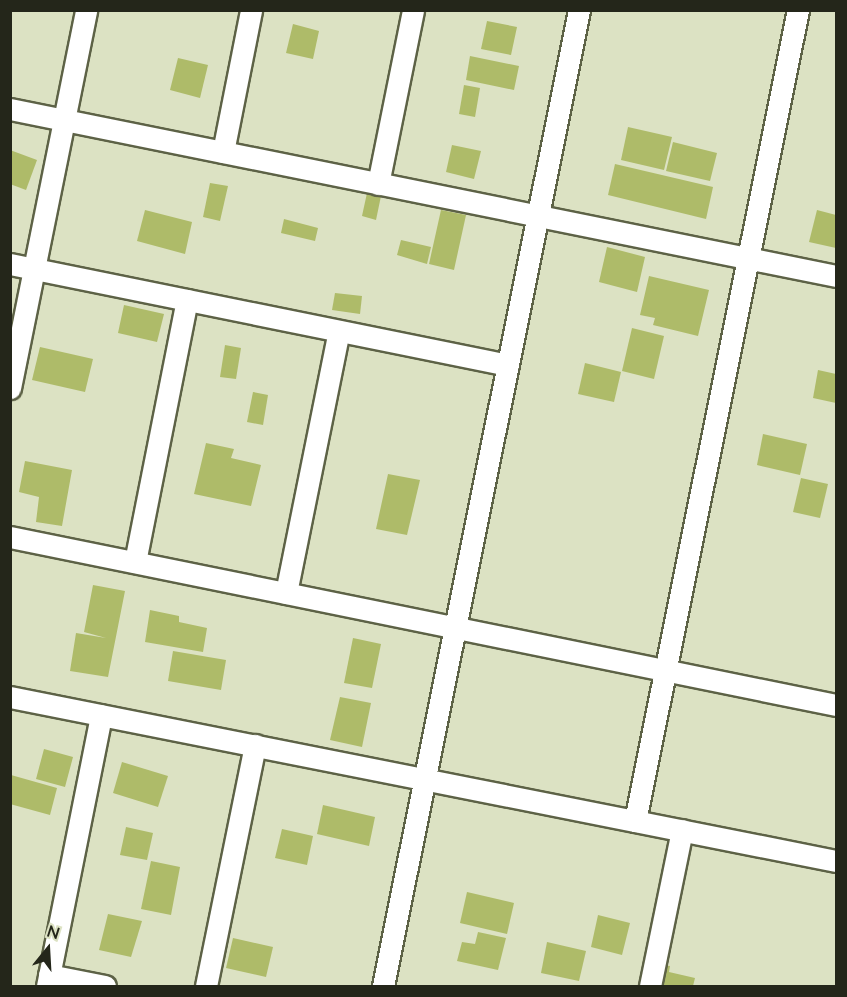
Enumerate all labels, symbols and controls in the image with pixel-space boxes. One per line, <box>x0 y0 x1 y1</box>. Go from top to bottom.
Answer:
north arrow <box>18 919 78 979</box>
text: N <box>45 920 63 942</box>

